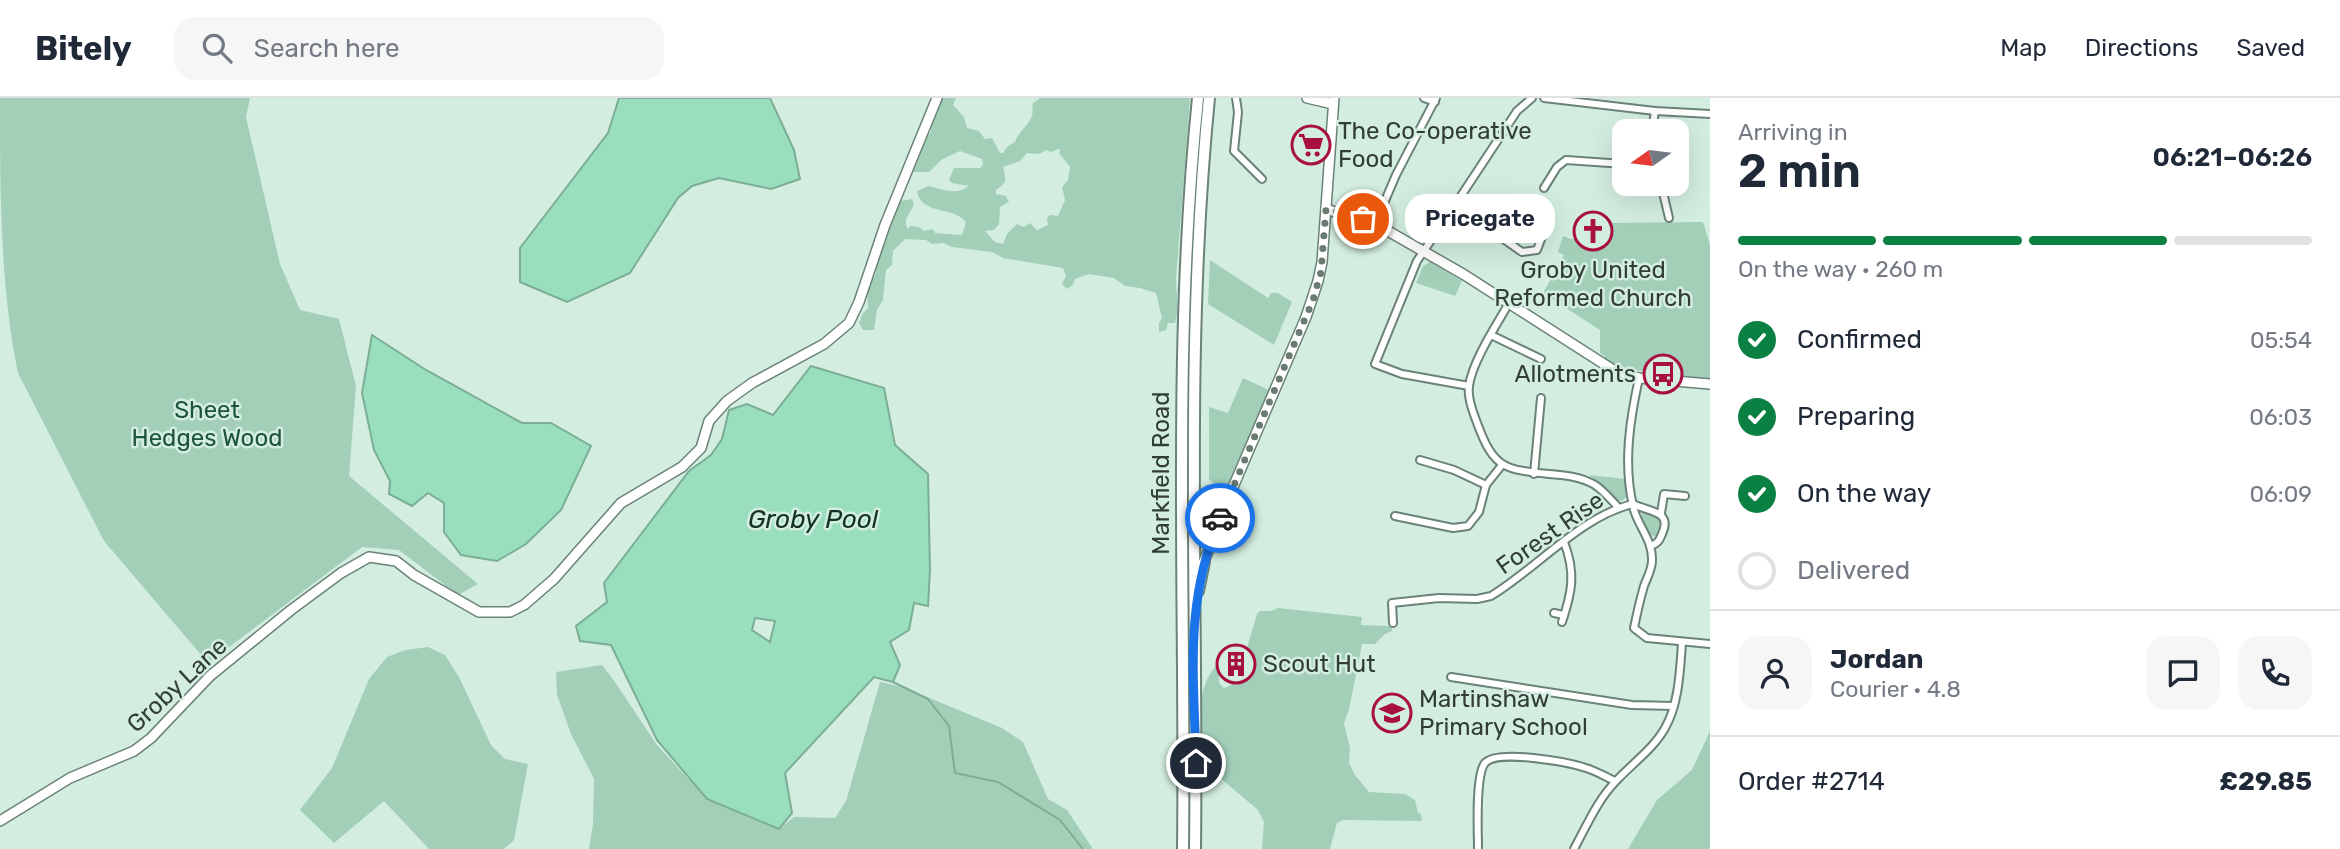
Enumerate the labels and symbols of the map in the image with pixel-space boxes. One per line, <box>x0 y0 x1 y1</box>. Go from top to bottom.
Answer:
place label: The Co-operative Food <box>1338 117 1532 173</box>
north arrow <box>1612 119 1689 196</box>
supermarket icon: The Co-operative Food <box>1290 124 1332 166</box>
pin <box>1333 189 1393 249</box>
callout: Pricegate <box>1405 194 1556 244</box>
church icon: Groby United Reformed Church <box>1572 210 1614 252</box>
place label: Groby United Reformed Church <box>1494 256 1692 312</box>
bus stop icon: Allotments <box>1642 353 1684 395</box>
place label: Allotments <box>1514 360 1636 388</box>
street label: Markfield Road <box>1147 391 1175 555</box>
park label: Sheet Hedges Wood <box>132 396 282 452</box>
courier <box>1185 483 1255 553</box>
street label: Forest Rise <box>1491 486 1609 580</box>
water label: Groby Pool <box>748 504 879 535</box>
street label: Groby Lane <box>121 632 233 738</box>
building icon: Scout Hut <box>1215 643 1257 685</box>
place label: Scout Hut <box>1263 650 1376 678</box>
place label: Martinshaw Primary School <box>1419 685 1588 741</box>
school or university icon: Martinshaw Primary School <box>1371 692 1413 734</box>
pin <box>1166 733 1226 793</box>

